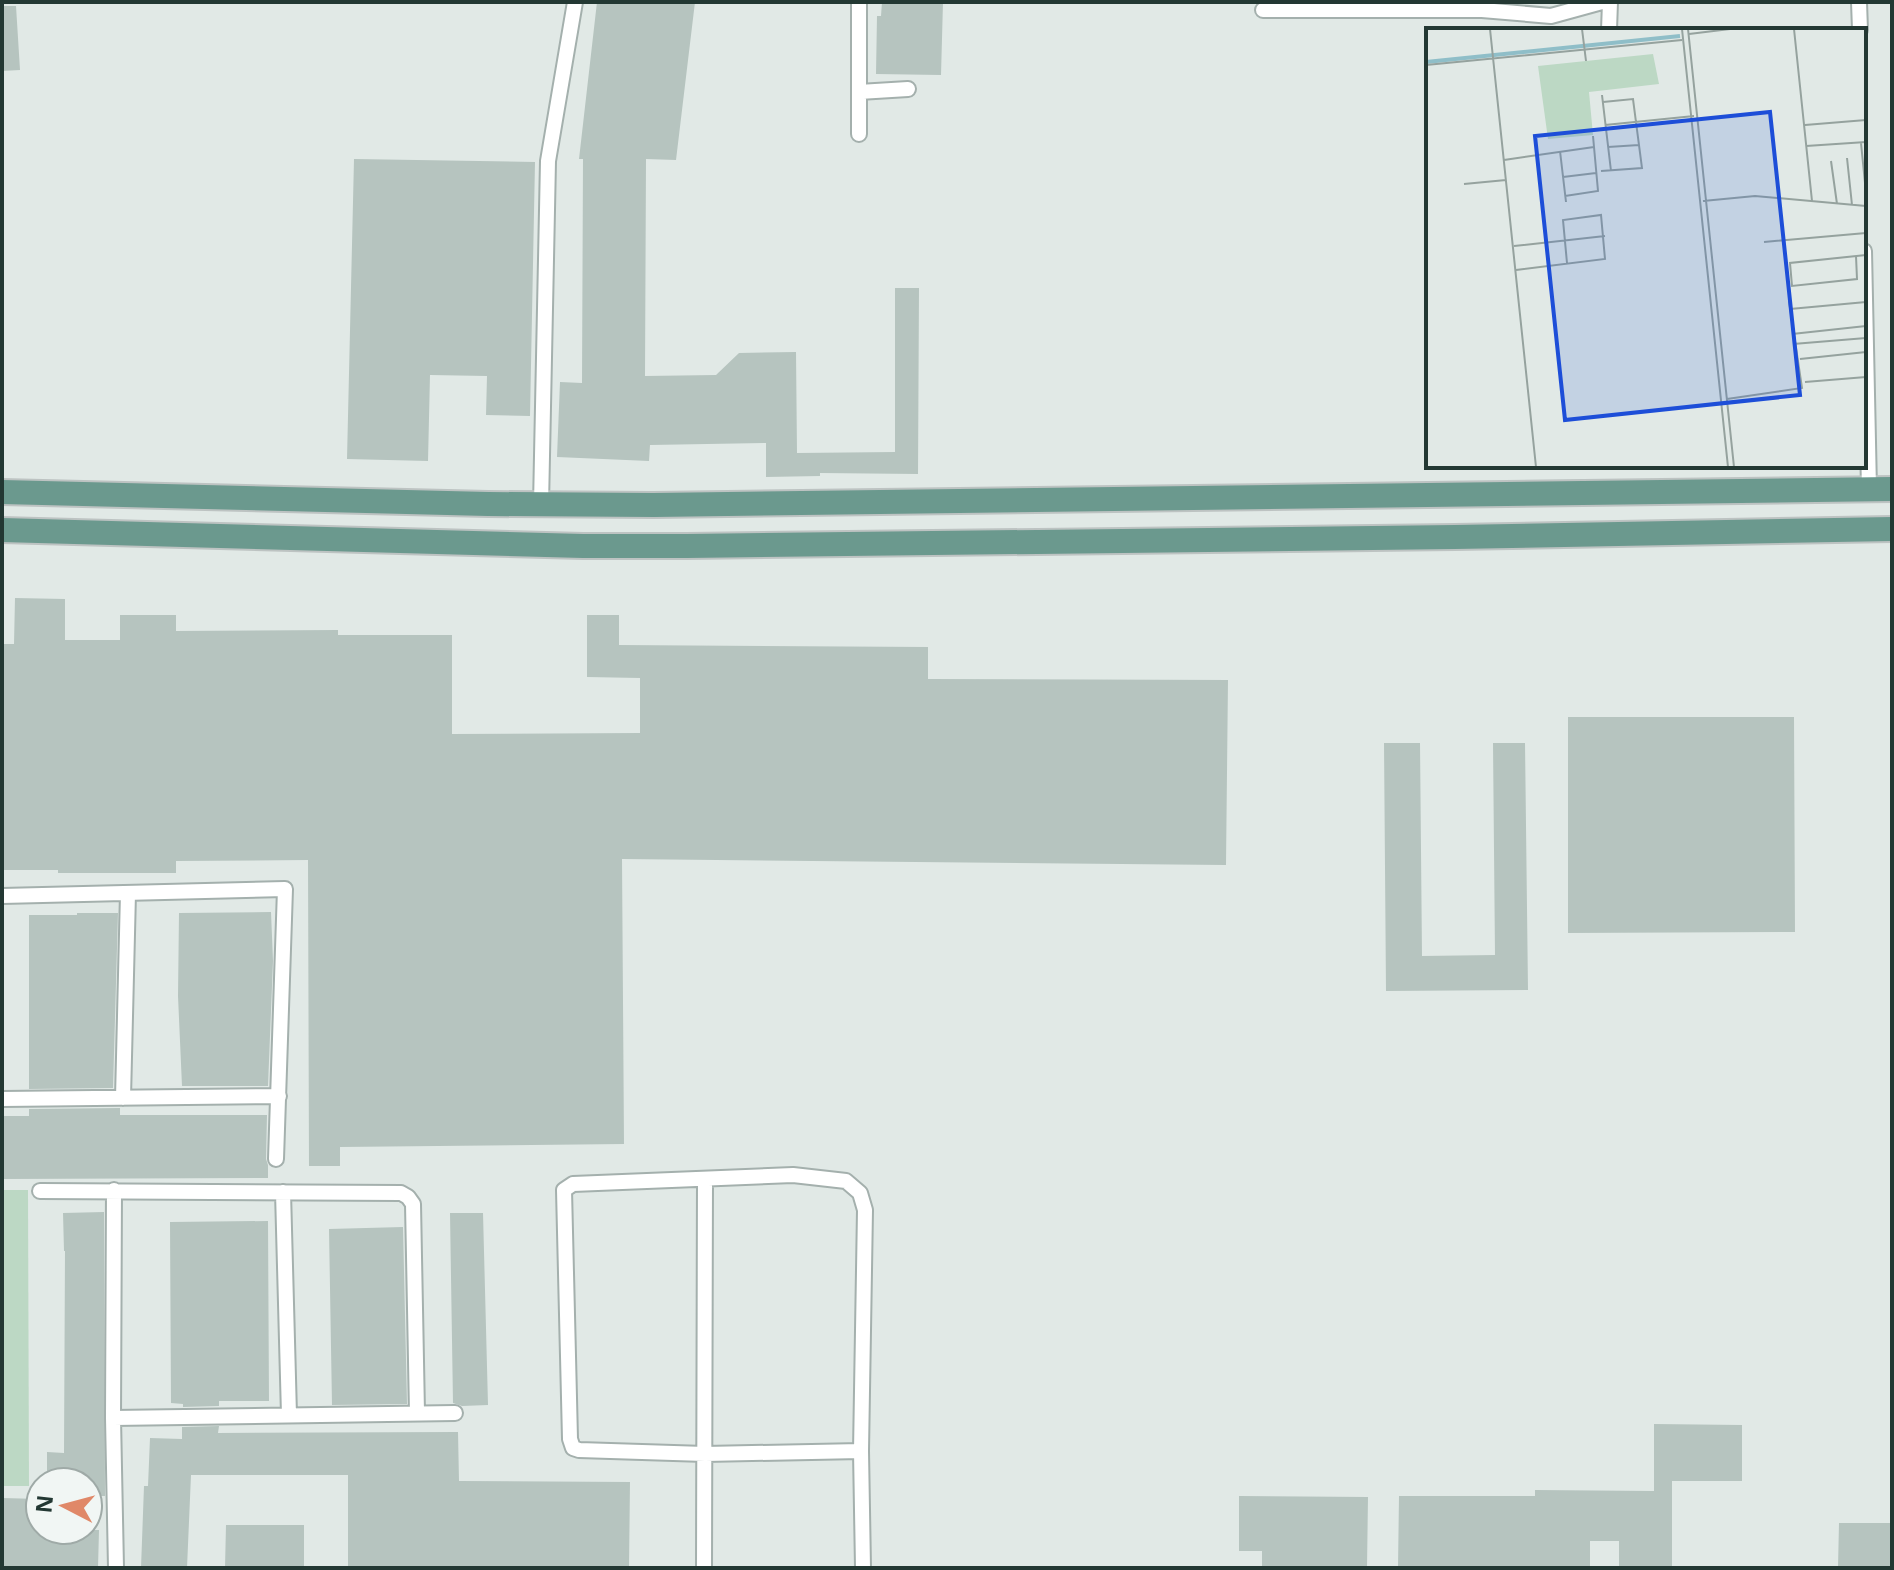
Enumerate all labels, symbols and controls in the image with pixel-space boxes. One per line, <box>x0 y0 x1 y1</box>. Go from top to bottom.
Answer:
inset map <box>1426 28 1866 468</box>
north arrow <box>24 1466 104 1546</box>
text: N <box>27 1493 59 1514</box>

